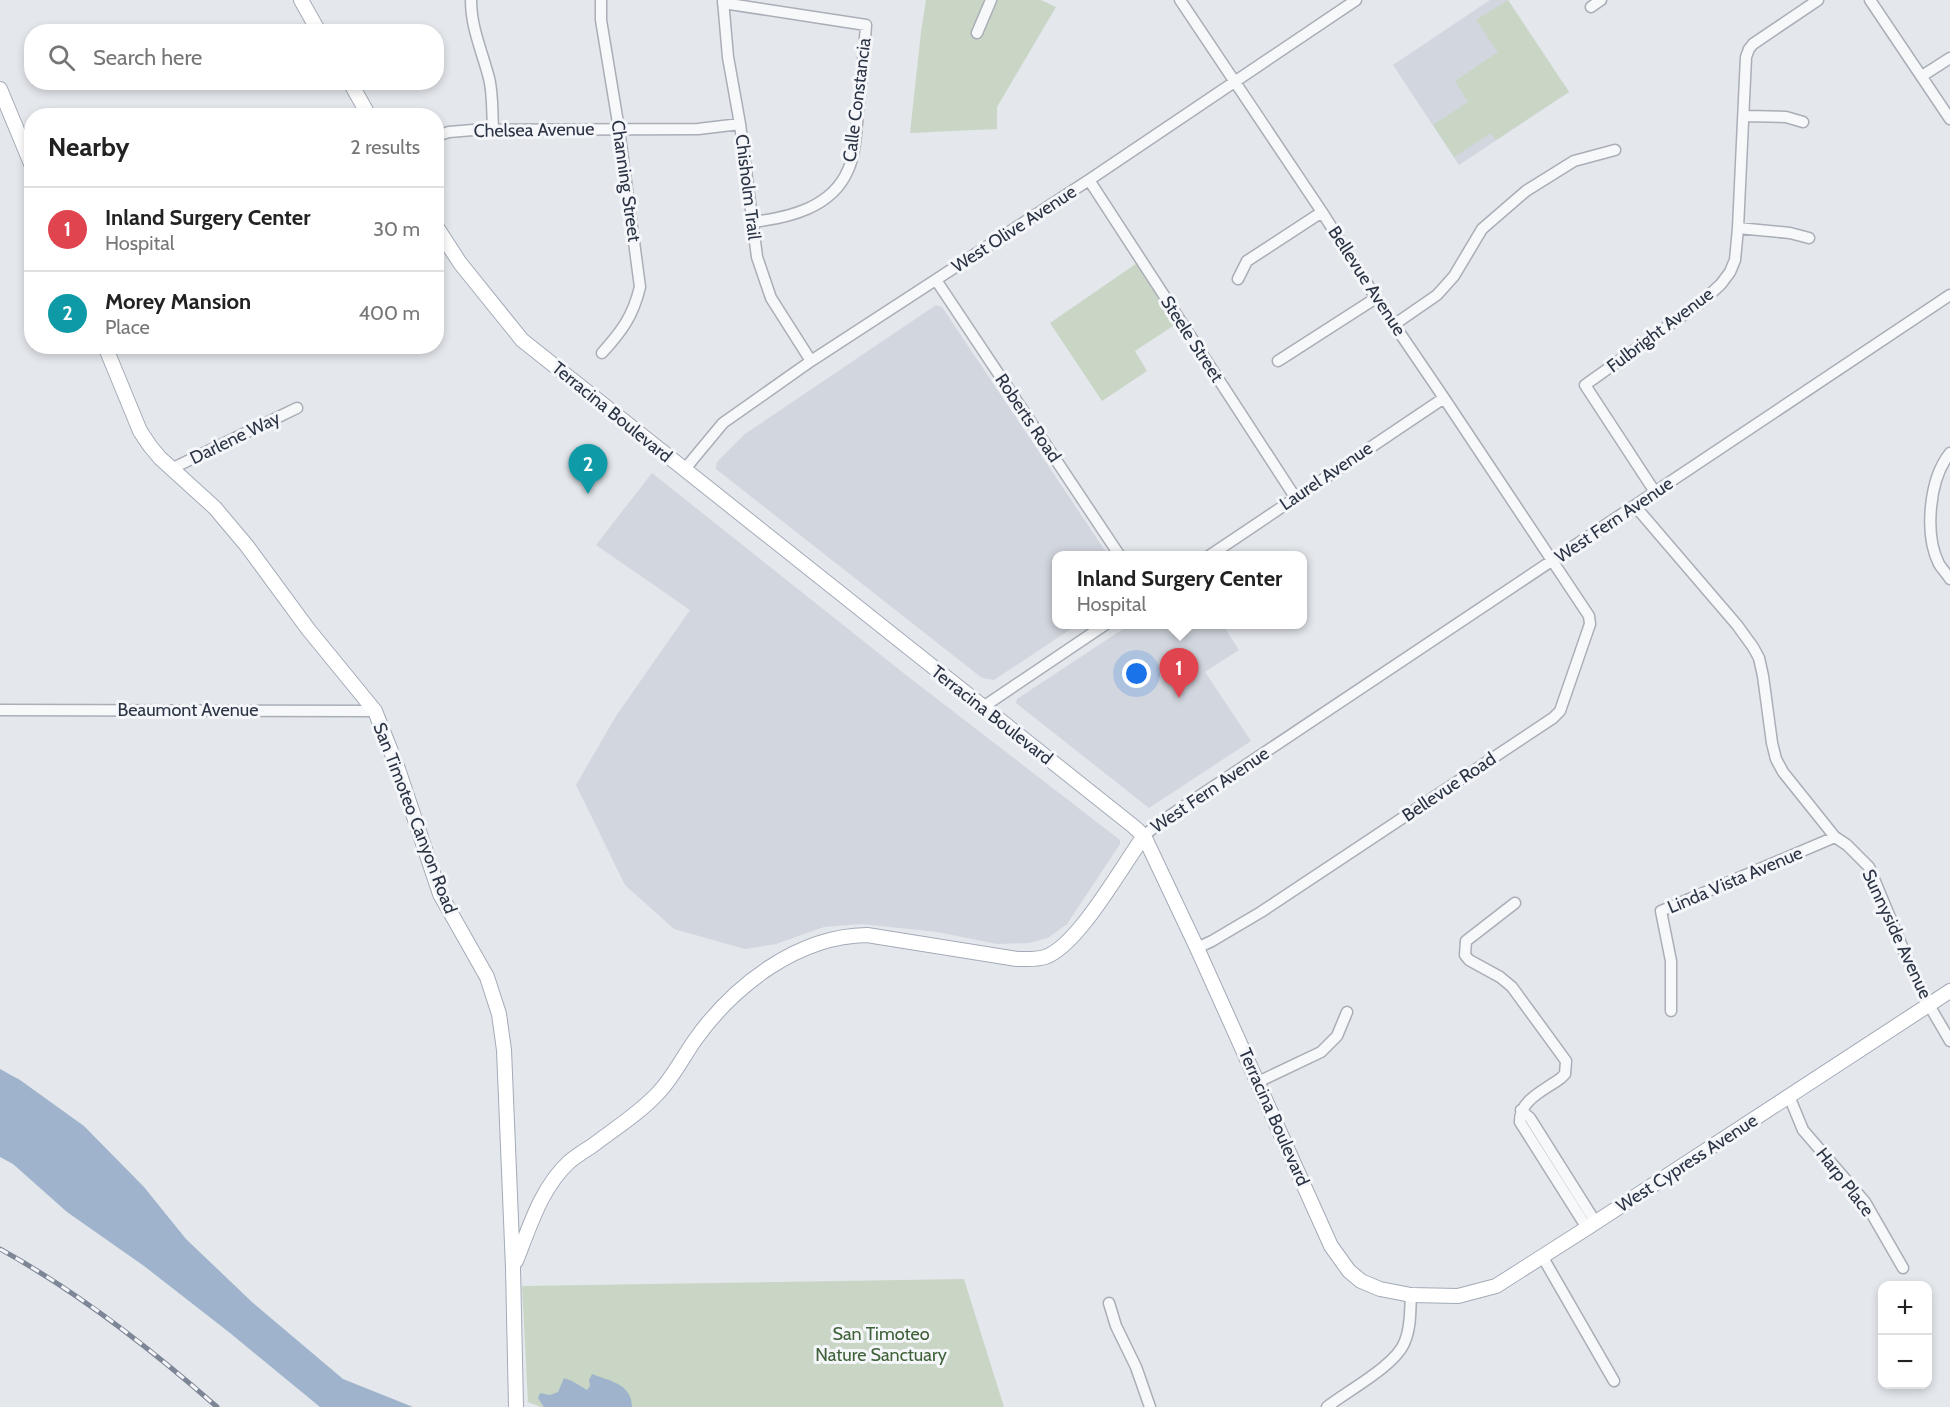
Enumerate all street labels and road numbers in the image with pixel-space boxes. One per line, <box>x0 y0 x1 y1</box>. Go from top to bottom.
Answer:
street label: Calle Constancia <box>838 36 876 163</box>
street label: Chelsea Avenue <box>473 118 595 142</box>
street label: Channing Street <box>607 119 645 243</box>
street label: Chisholm Trail <box>731 133 765 242</box>
street label: West Olive Avenue <box>948 181 1080 277</box>
street label: Bellevue Avenue <box>1323 222 1411 340</box>
street label: Fulbright Avenue <box>1602 283 1718 377</box>
street label: Steele Street <box>1156 292 1228 386</box>
street label: Terracina Boulevard <box>547 357 677 467</box>
street label: Roberts Road <box>990 370 1066 466</box>
street label: Darlene Way <box>186 407 284 469</box>
street label: Laurel Avenue <box>1275 437 1377 515</box>
street label: West Fern Avenue <box>1551 472 1677 568</box>
street label: Terracina Boulevard <box>927 661 1057 769</box>
street label: Beaumont Avenue <box>118 699 258 721</box>
street label: San Timoteo Canyon Road <box>368 719 462 917</box>
street label: West Fern Avenue <box>1147 742 1273 838</box>
street label: Bellevue Road <box>1398 748 1500 826</box>
street label: Linda Vista Avenue <box>1664 842 1806 918</box>
street label: Sunnyside Avenue <box>1857 866 1937 1002</box>
street label: Terracina Boulevard <box>1234 1045 1314 1189</box>
street label: West Cypress Avenue <box>1612 1109 1762 1217</box>
street label: Harp Place <box>1811 1143 1879 1221</box>

